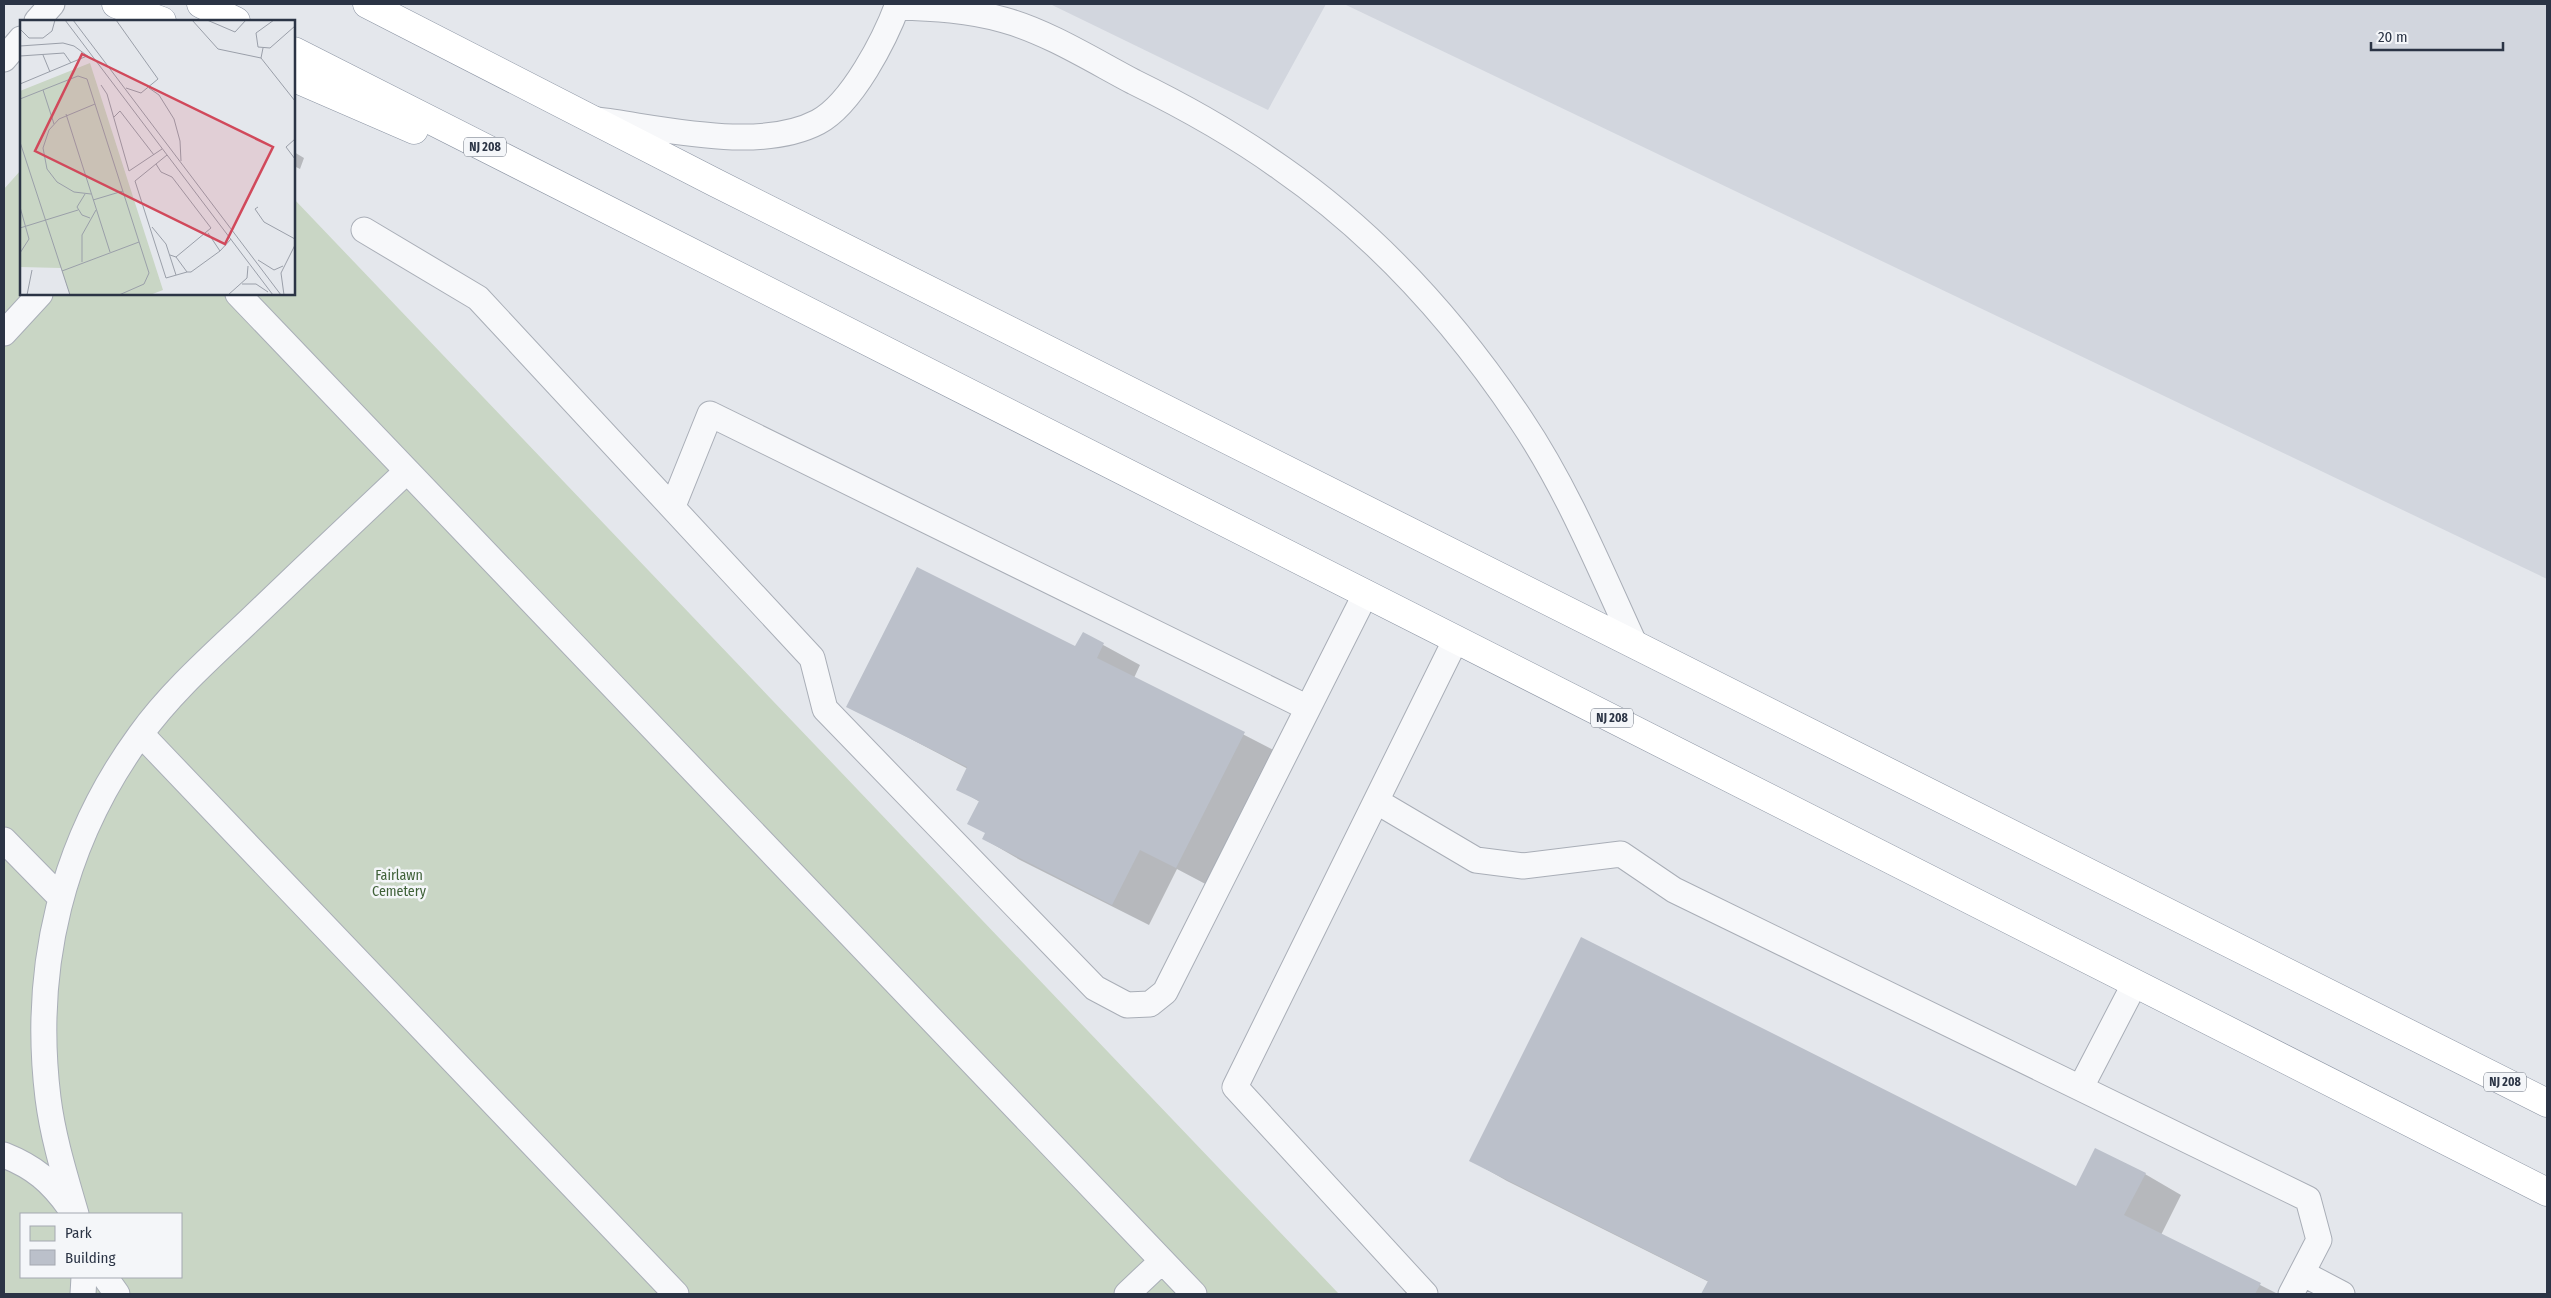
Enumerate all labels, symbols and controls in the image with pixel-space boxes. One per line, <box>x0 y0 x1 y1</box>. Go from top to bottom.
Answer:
inset map <box>20 20 295 295</box>
scale bar <box>2371 20 2504 52</box>
text: 20 m <box>2378 28 2408 46</box>
road number: NJ 208 <box>464 138 506 156</box>
road number: NJ 208 <box>1591 708 1633 728</box>
park label: Fairlawn Cemetery <box>372 867 427 900</box>
road number: NJ 208 <box>2484 1072 2526 1092</box>
legend <box>20 1213 182 1278</box>
text: Park <box>65 1224 92 1242</box>
text: Building <box>65 1249 116 1267</box>

